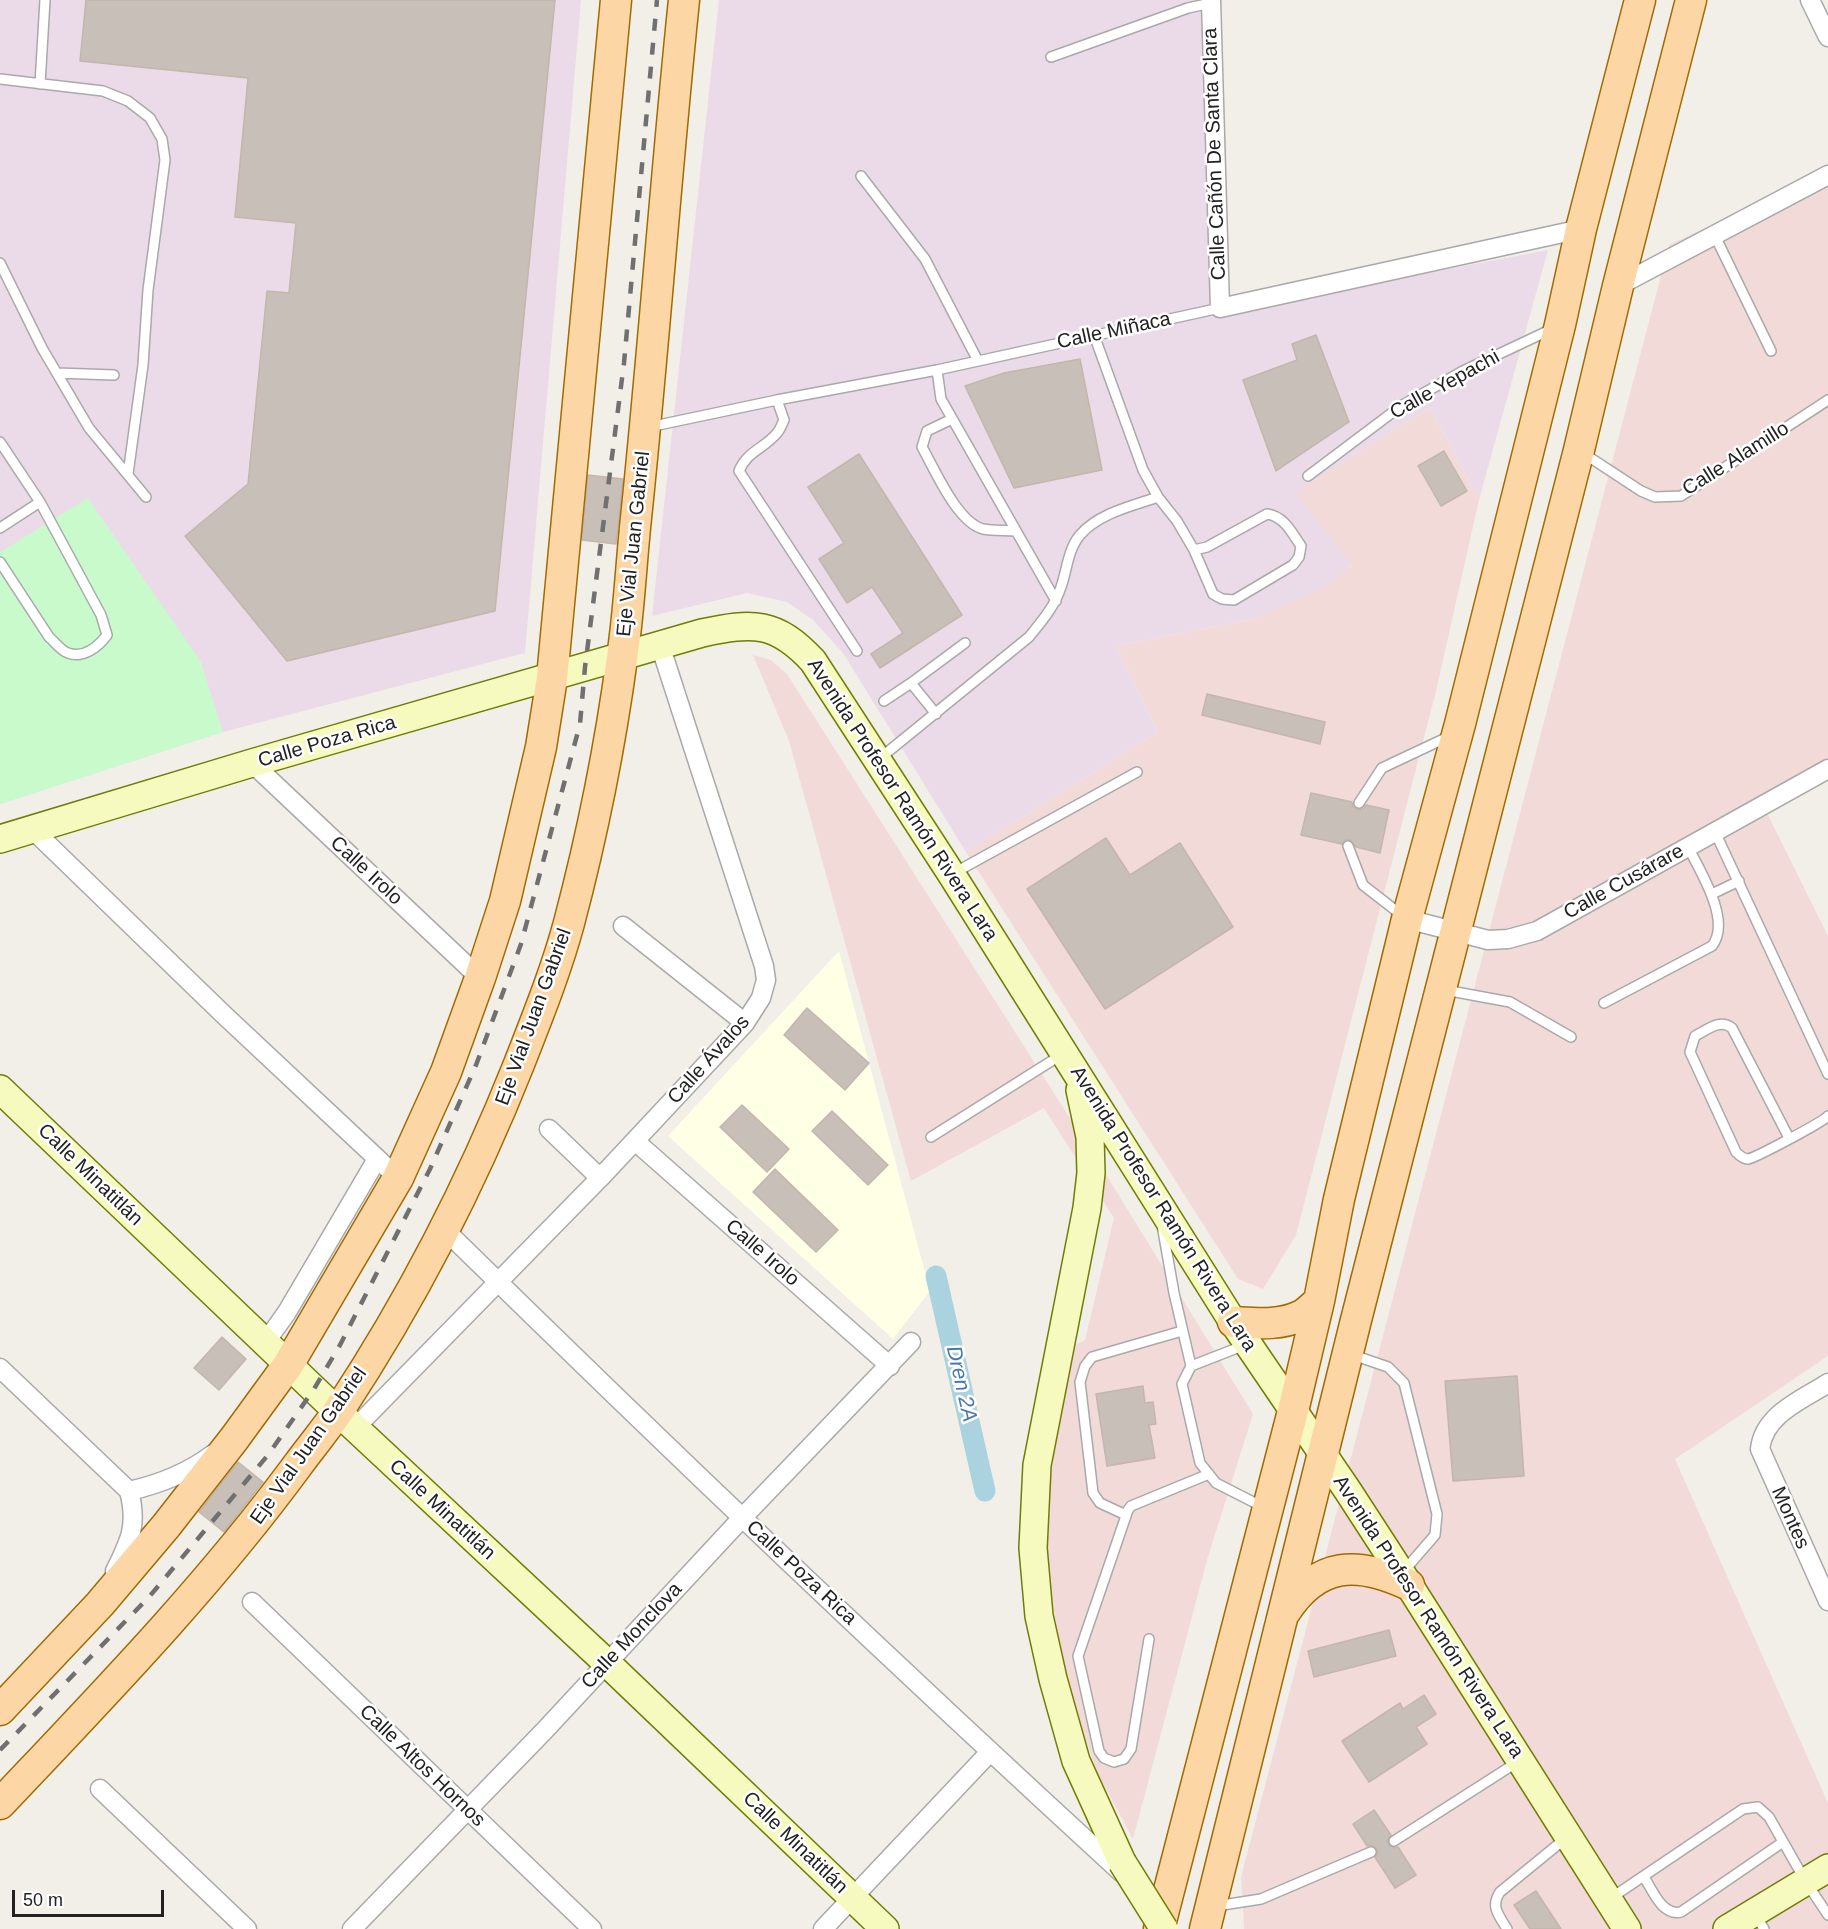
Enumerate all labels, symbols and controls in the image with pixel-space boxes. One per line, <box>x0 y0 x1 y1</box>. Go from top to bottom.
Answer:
street label: Calle Cañón De Santa Clara <box>1199 27 1231 281</box>
street label: Calle Miñaca <box>1055 307 1173 355</box>
street label: Calle Yepachi <box>1386 345 1504 425</box>
street label: Calle Alamillo <box>1678 417 1794 501</box>
street label: Eje Vial Juan Gabriel <box>612 450 656 638</box>
street label: Avenida Profesor Ramón Rivera Lara <box>802 654 1002 946</box>
street label: Calle Poza Rica <box>255 711 399 773</box>
street label: Calle Irolo <box>325 832 407 910</box>
street label: Calle Cusárare <box>1560 839 1688 925</box>
street label: Eje Vial Juan Gabriel <box>491 925 577 1109</box>
street label: Calle Ávalos <box>663 1011 755 1109</box>
street label: Avenida Profesor Ramón Rivera Lara <box>1065 1062 1261 1356</box>
street label: Calle Minatitlán <box>32 1119 148 1231</box>
street label: Calle Irolo <box>720 1214 804 1292</box>
water label: Dren 2A <box>940 1344 982 1424</box>
street label: Eje Vial Juan Gabriel <box>246 1363 372 1529</box>
street label: Calle Minatitlán <box>384 1455 500 1565</box>
street label: Avenida Profesor Ramón Rivera Lara <box>1328 1471 1528 1763</box>
street label: Montes <box>1766 1483 1814 1553</box>
street label: Calle Poza Rica <box>741 1516 861 1630</box>
street label: Calle Monclova <box>577 1578 687 1694</box>
street label: Calle Altos Hornos <box>354 1700 490 1832</box>
street label: Calle Minatitlán <box>737 1787 853 1899</box>
scale bar <box>15 1878 166 1916</box>
text: 50 m <box>23 1890 63 1910</box>

